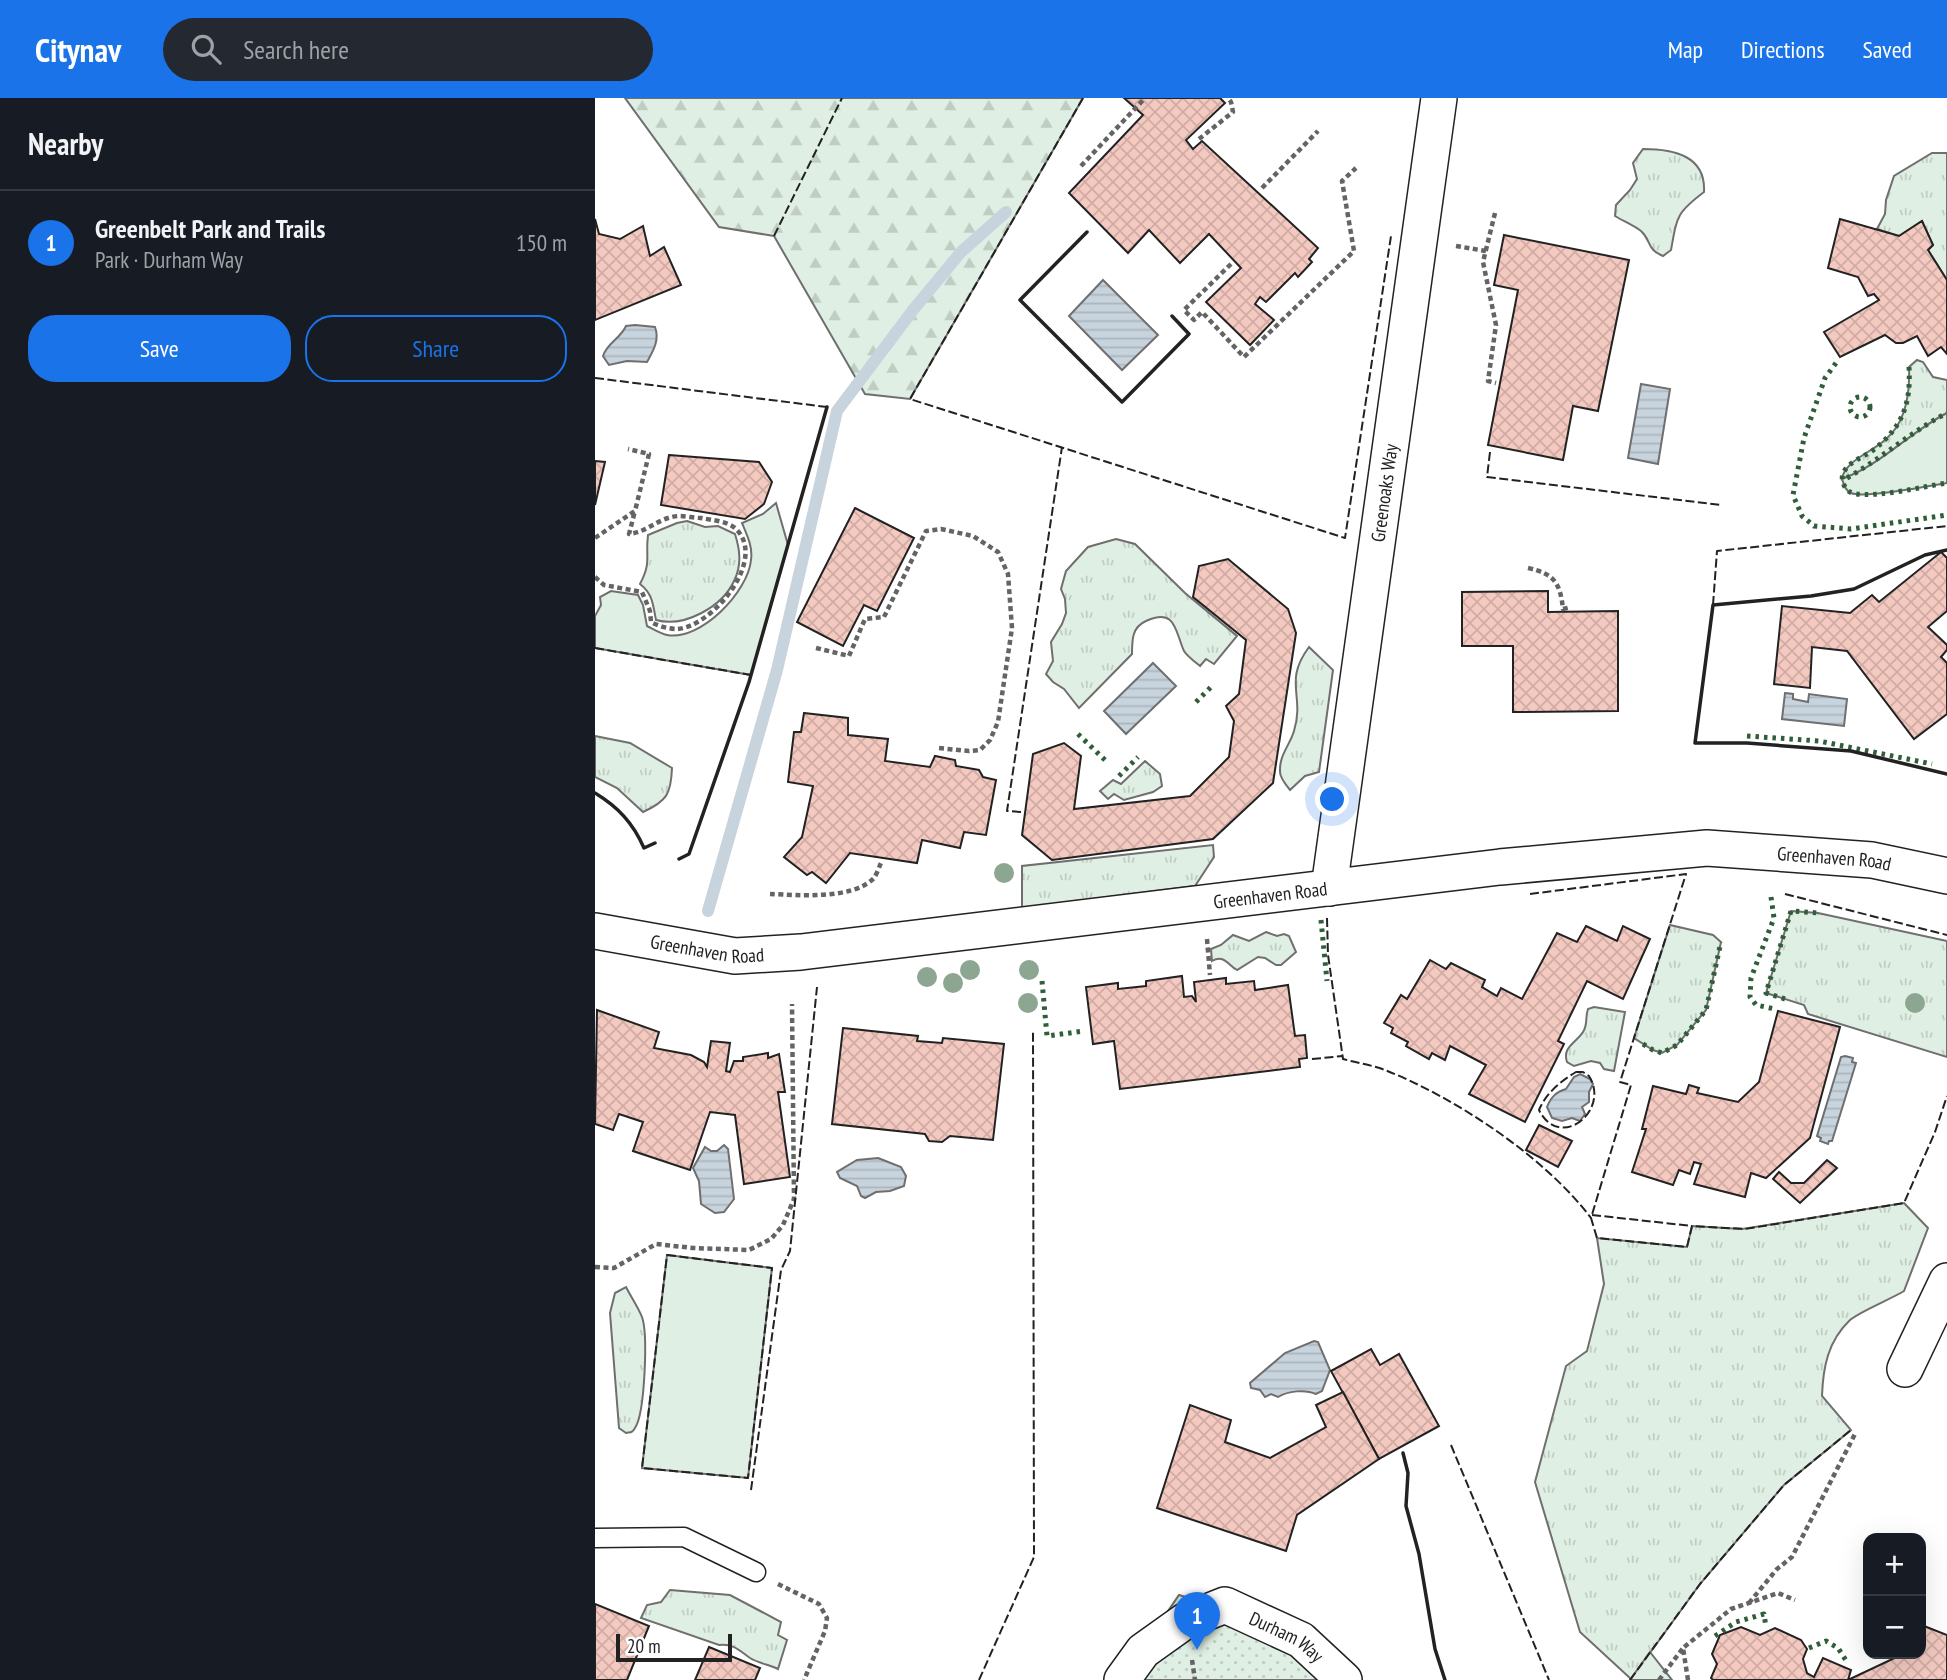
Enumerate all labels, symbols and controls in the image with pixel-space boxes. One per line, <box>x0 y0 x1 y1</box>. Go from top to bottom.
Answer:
search box <box>163 18 653 81</box>
text: Citynav <box>35 28 121 71</box>
icon: search <box>187 30 225 68</box>
text: Search here <box>243 33 349 66</box>
text: Map <box>1668 34 1703 65</box>
text: Directions <box>1741 34 1825 65</box>
text: Saved <box>1863 34 1912 65</box>
text: Nearby <box>28 124 103 163</box>
text: Greenbelt Park and Trails <box>95 212 325 245</box>
text: 1 <box>46 228 57 257</box>
text: 150 m <box>516 228 567 257</box>
text: Park · Durham Way <box>95 245 243 274</box>
button: Save <box>28 315 291 382</box>
button: Share <box>305 315 567 382</box>
street label: Greenoaks Way <box>1365 441 1403 543</box>
your location <box>1315 782 1349 816</box>
street label: Greenhaven Road <box>1776 841 1894 876</box>
street label: Greenhaven Road <box>1212 876 1329 914</box>
street label: Greenhaven Road <box>649 929 765 968</box>
map controls <box>1863 1533 1926 1659</box>
button: + <box>1863 1533 1926 1596</box>
pin: 1 <box>1174 1592 1220 1650</box>
button: − <box>1863 1596 1926 1659</box>
street label: Durham Way <box>1246 1606 1330 1668</box>
scale bar <box>616 1631 731 1663</box>
text: 20 m <box>627 1634 661 1658</box>

